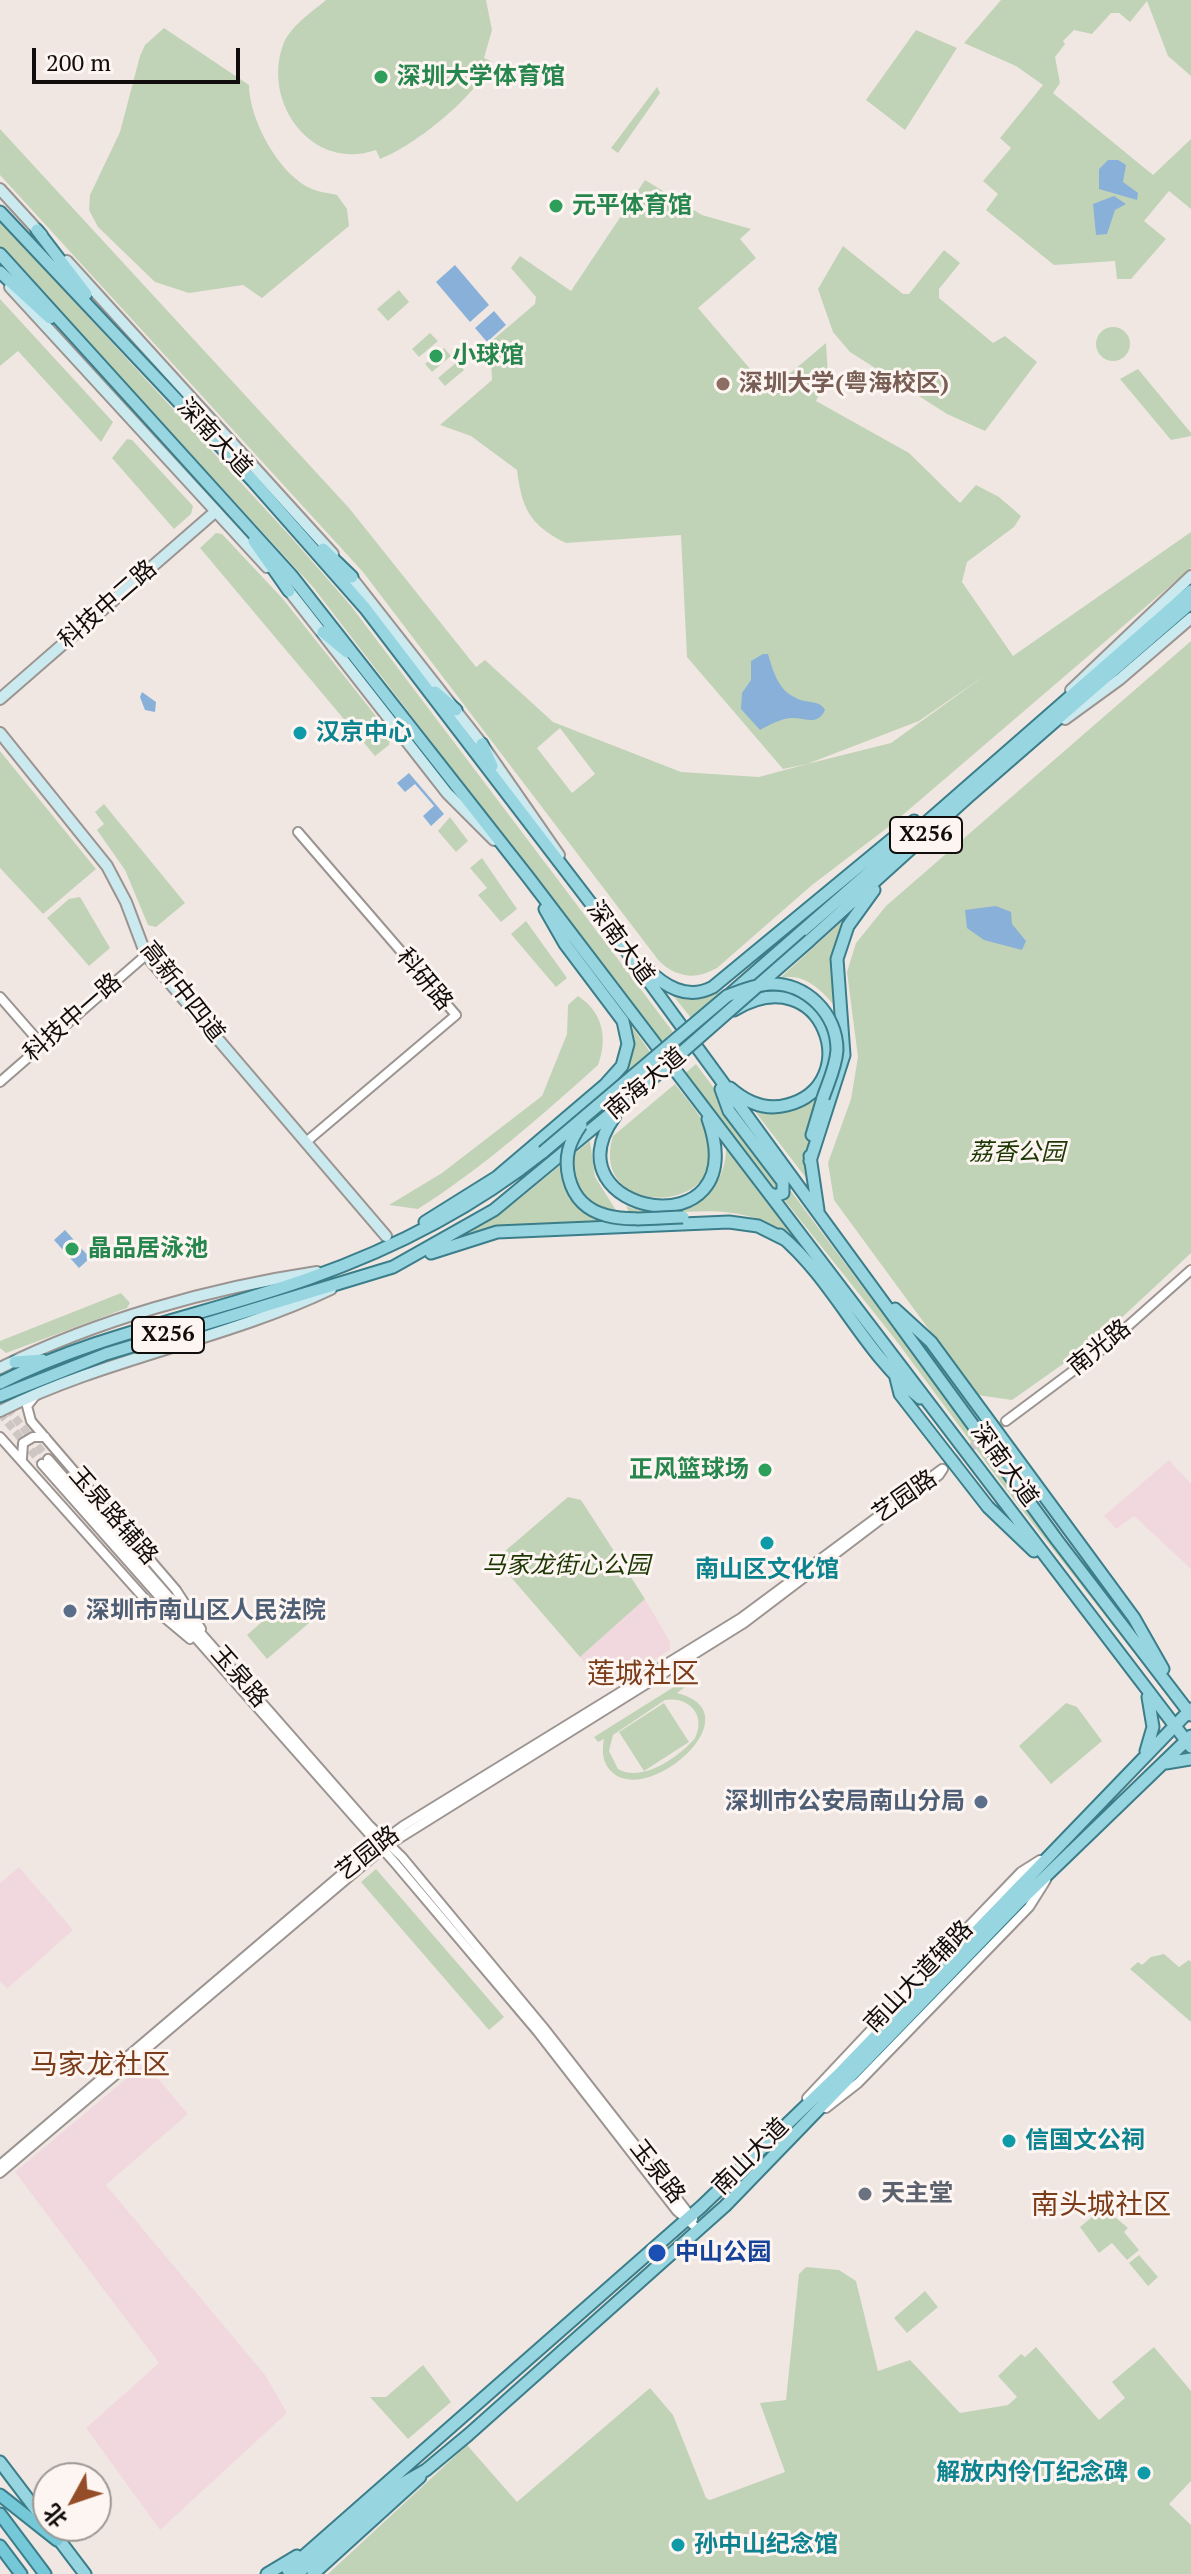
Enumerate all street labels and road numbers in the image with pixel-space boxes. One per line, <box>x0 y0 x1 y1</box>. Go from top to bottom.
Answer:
street label: 深南大道 <box>171 393 257 483</box>
street label: 科技中二路 <box>53 555 163 655</box>
road number: X256 <box>890 817 962 853</box>
street label: 深南大道 <box>580 896 660 990</box>
street label: 高新中四道 <box>134 936 230 1048</box>
street label: 科研路 <box>390 943 458 1017</box>
street label: 科技中一路 <box>18 968 128 1068</box>
street label: 南海大道 <box>600 1042 692 1126</box>
street label: 南光路 <box>1063 1314 1137 1382</box>
road number: X256 <box>132 1317 204 1353</box>
street label: 深南大道 <box>964 1418 1044 1512</box>
street label: 玉泉路辅路 <box>63 1461 163 1571</box>
street label: 艺园路 <box>867 1465 943 1529</box>
street label: 玉泉路 <box>205 1640 273 1714</box>
street label: 艺园路 <box>331 1820 405 1888</box>
street label: 南山大道辅路 <box>859 1915 979 2039</box>
street label: 南山大道 <box>707 2113 795 2201</box>
street label: 玉泉路 <box>623 2135 691 2209</box>

